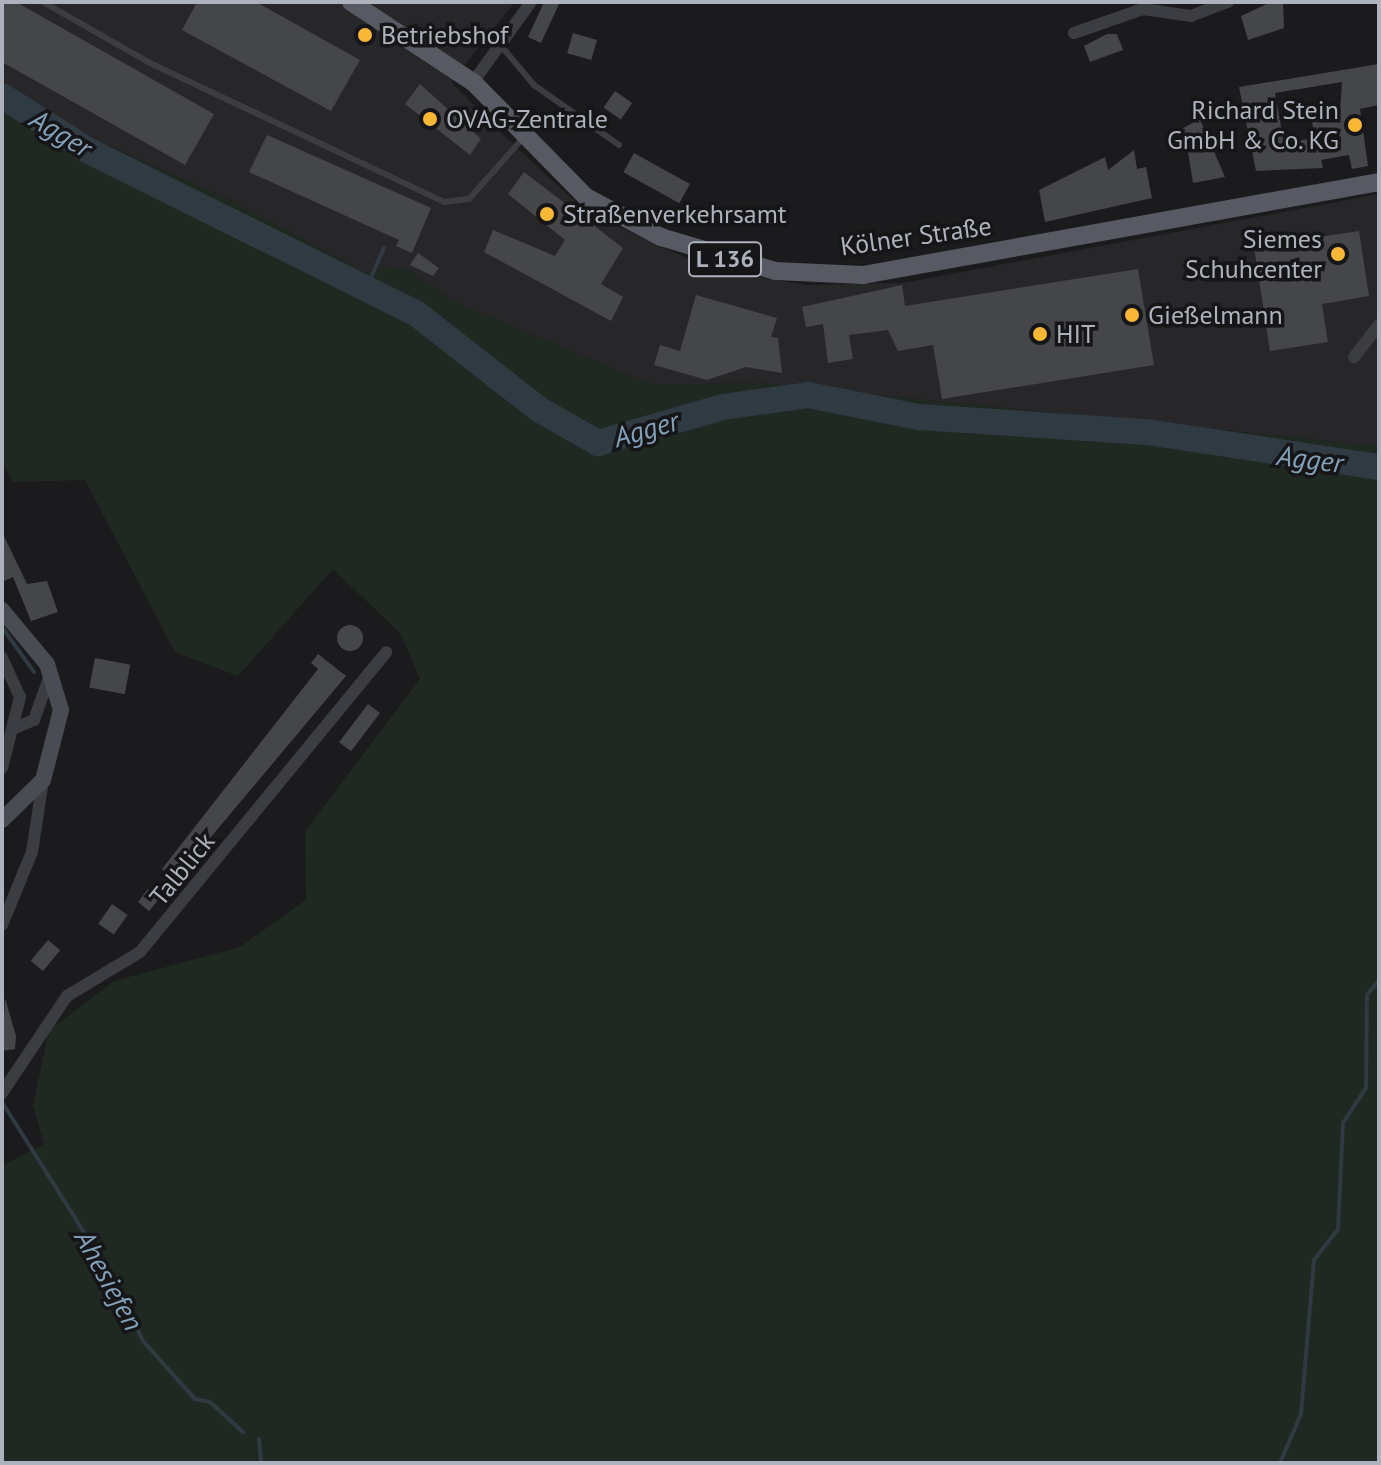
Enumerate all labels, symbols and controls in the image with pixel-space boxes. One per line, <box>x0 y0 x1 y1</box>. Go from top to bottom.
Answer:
place label: Betriebshof <box>381 19 508 51</box>
marker: Betriebshof <box>356 26 374 44</box>
place label: Richard Stein GmbH & Co. KG <box>1165 94 1339 156</box>
water label: Agger <box>24 102 98 164</box>
place label: OVAG-Zentrale <box>446 103 608 135</box>
marker: OVAG-Zentrale <box>421 110 439 128</box>
marker: Richard Stein GmbH & Co. KG <box>1346 116 1364 134</box>
place label: Straßenverkehrsamt <box>563 198 787 230</box>
marker: Straßenverkehrsamt <box>538 205 556 223</box>
street label: Kölner Straße <box>838 210 994 262</box>
place label: Siemes Schuhcenter <box>1185 223 1322 284</box>
road number: L 136 <box>687 239 763 279</box>
marker: Siemes Schuhcenter <box>1329 245 1347 263</box>
place label: Gießelmann <box>1148 299 1283 331</box>
marker: Gießelmann <box>1123 306 1141 324</box>
place label: HIT <box>1056 318 1095 350</box>
marker: HIT <box>1031 325 1049 343</box>
water label: Agger <box>610 404 682 454</box>
water label: Agger <box>1275 438 1345 480</box>
street label: Talblick <box>143 826 221 912</box>
water label: Ahesiefen <box>68 1224 150 1336</box>

